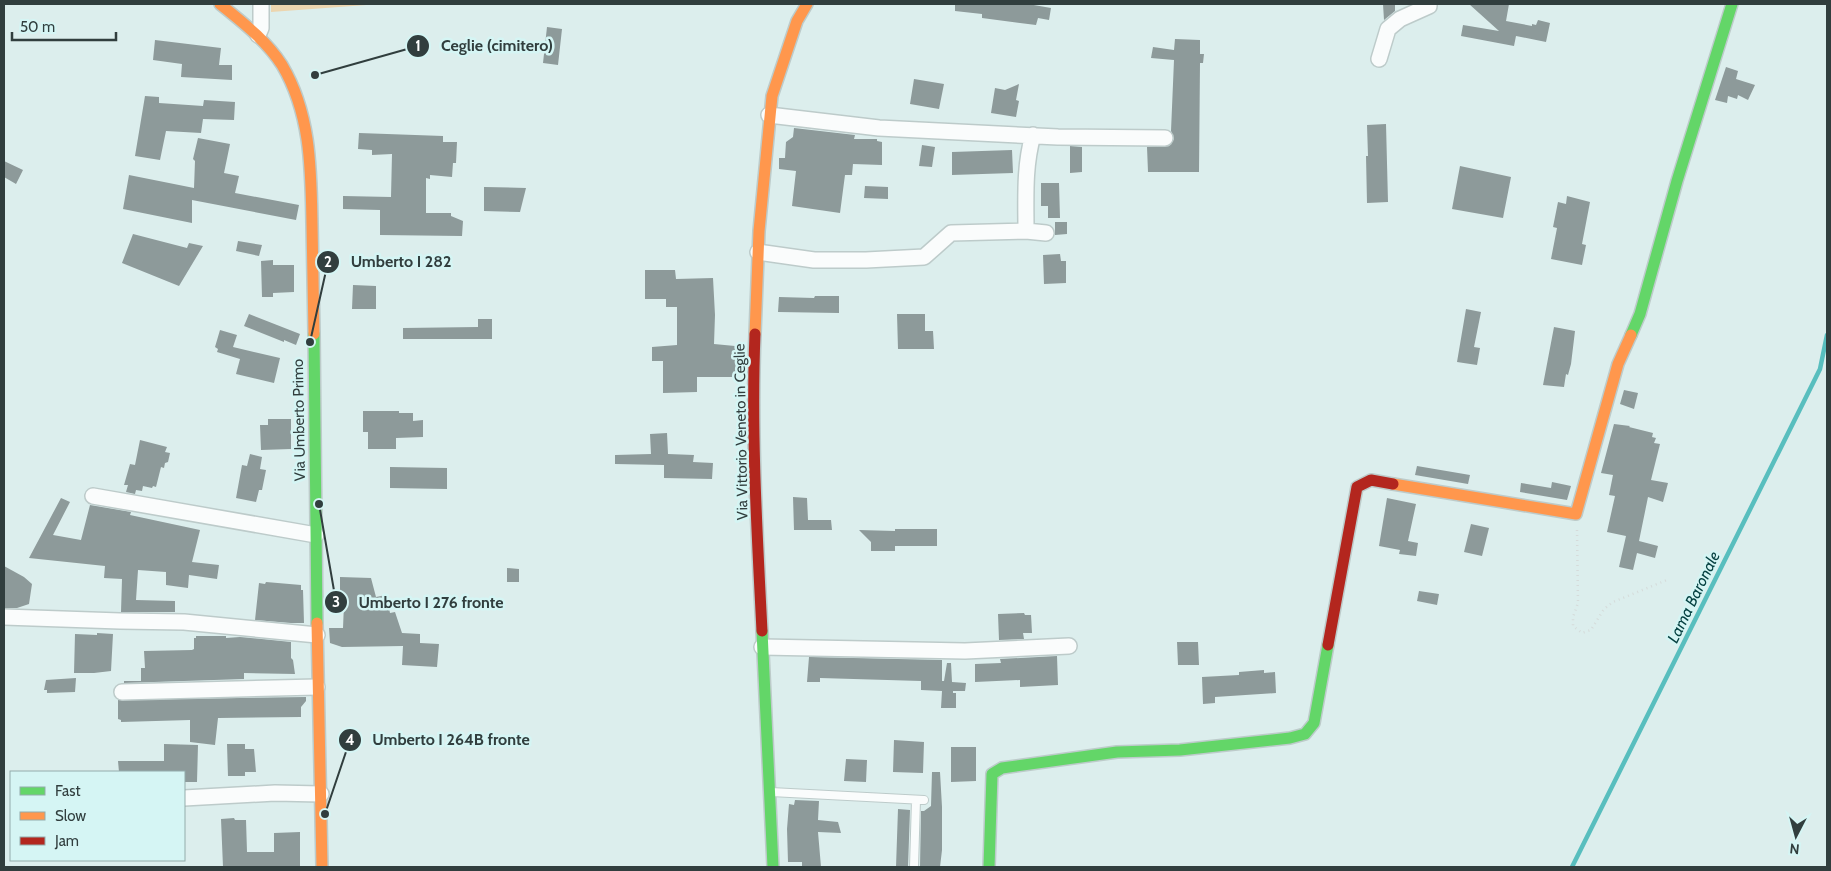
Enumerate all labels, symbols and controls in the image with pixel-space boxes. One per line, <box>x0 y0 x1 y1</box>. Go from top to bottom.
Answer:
scale bar <box>12 10 116 42</box>
text: 50 m <box>20 18 55 36</box>
callout: Ceglie (cimitero) <box>406 30 563 61</box>
text: Ceglie (cimitero) <box>441 36 553 55</box>
text: 1 <box>415 37 421 55</box>
callout: Umberto I 282 <box>316 246 462 277</box>
text: Umberto I 282 <box>351 252 451 271</box>
text: 2 <box>324 253 332 271</box>
street label: Via Vittorio Veneto in Ceglie <box>730 343 752 520</box>
street label: Via Umberto Primo <box>289 359 309 481</box>
water label: Lama Baronale <box>1663 548 1724 646</box>
callout: Umberto I 276 fronte <box>324 586 514 617</box>
text: 3 <box>332 593 340 611</box>
text: Umberto I 276 fronte <box>358 593 504 612</box>
callout: Umberto I 264B fronte <box>337 724 539 755</box>
text: Umberto I 264B fronte <box>372 730 530 749</box>
text: 4 <box>345 731 355 749</box>
legend <box>10 771 185 861</box>
text: Fast <box>55 782 80 800</box>
text: Slow <box>55 807 86 825</box>
north arrow <box>1771 811 1821 861</box>
text: Jam <box>54 832 79 850</box>
text: N <box>1789 839 1801 858</box>

